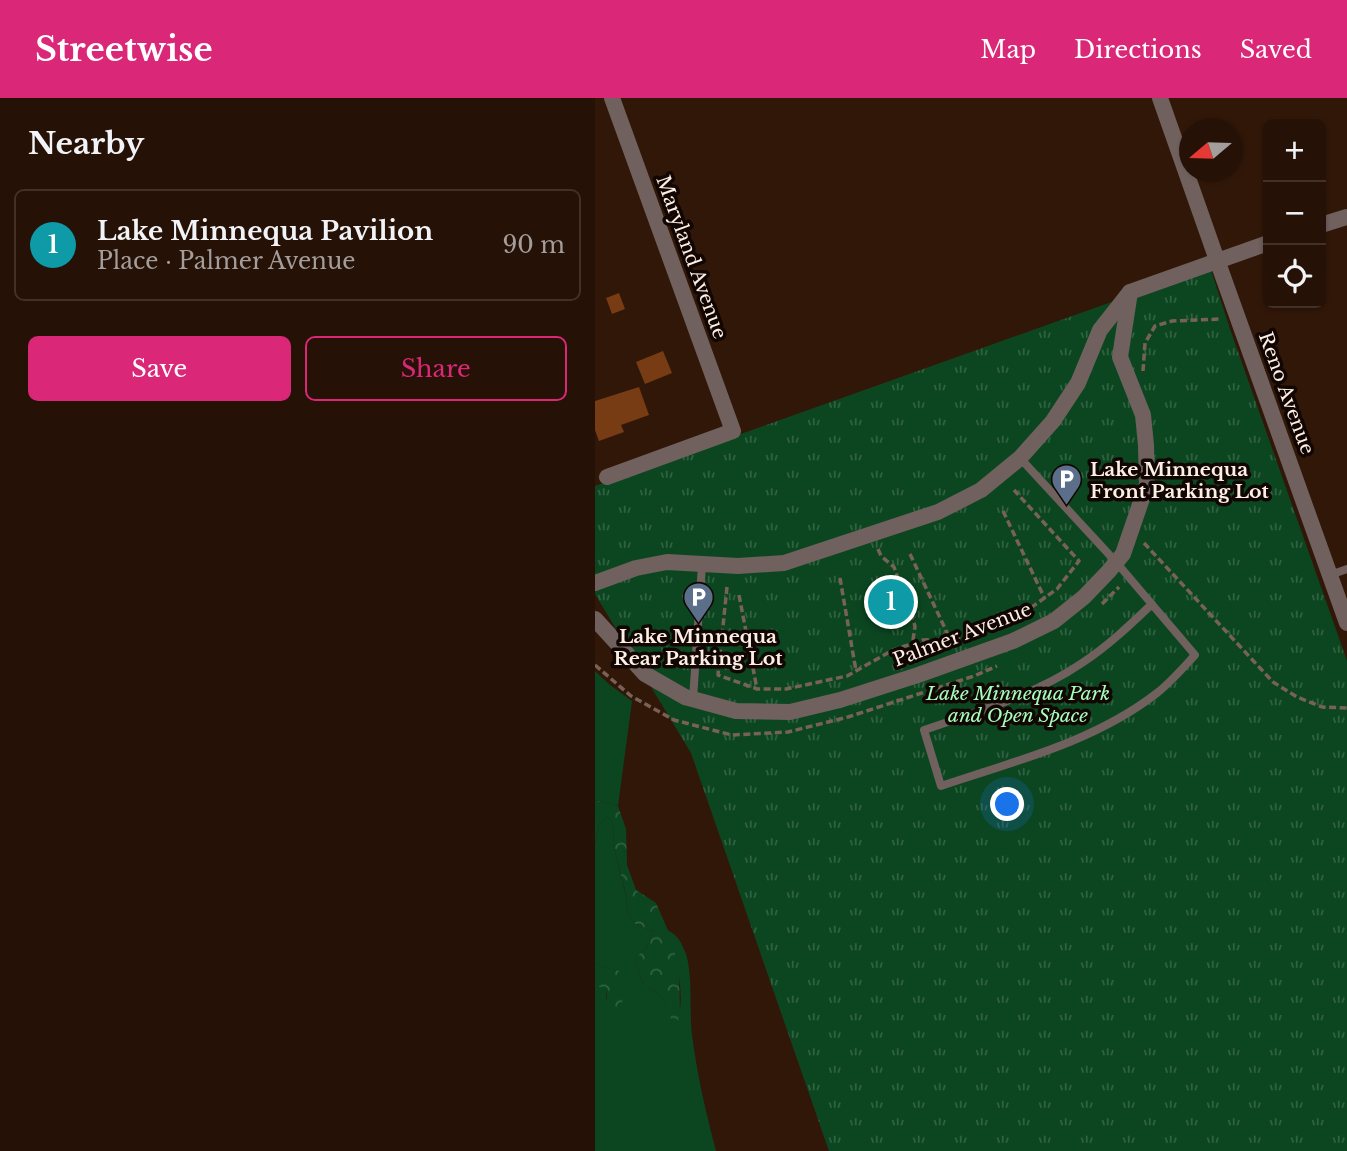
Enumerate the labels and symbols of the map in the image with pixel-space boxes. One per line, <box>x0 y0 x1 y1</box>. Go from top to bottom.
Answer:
north arrow <box>1179 119 1242 182</box>
street label: Maryland Avenue <box>651 172 732 342</box>
street label: Reno Avenue <box>1254 329 1319 457</box>
place label: Lake Minnequa Front Parking Lot <box>1090 458 1270 503</box>
parking icon: Lake Minnequa Front Parking Lot <box>1050 463 1084 507</box>
pin: 1 <box>868 576 914 628</box>
parking icon: Lake Minnequa Rear Parking Lot <box>681 580 715 624</box>
street label: Palmer Avenue <box>890 597 1035 671</box>
place label: Lake Minnequa Rear Parking Lot <box>613 625 783 670</box>
park label: Lake Minnequa Park and Open Space <box>925 682 1110 727</box>
your location <box>990 787 1024 821</box>

